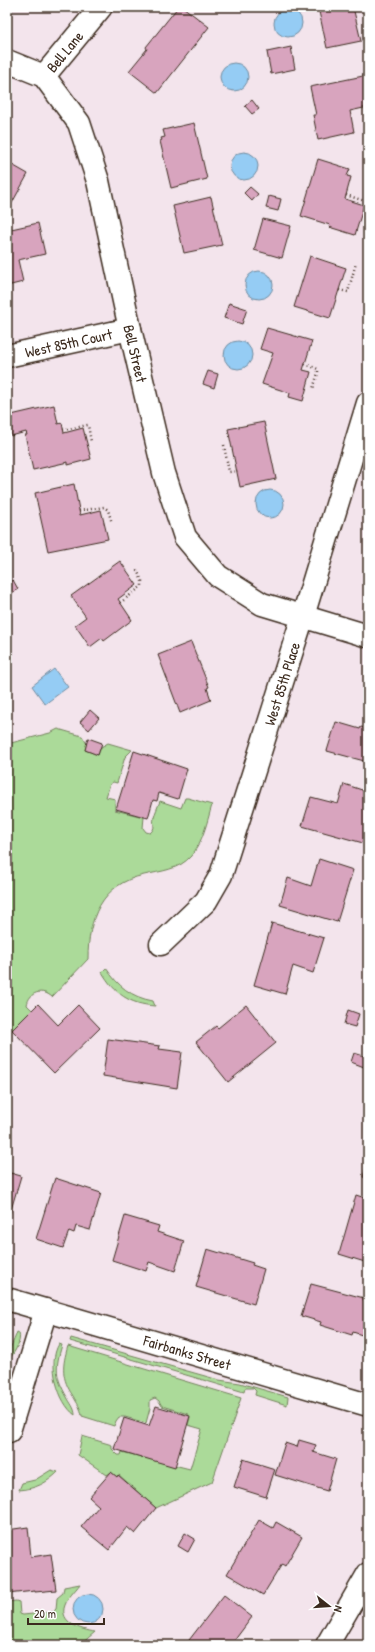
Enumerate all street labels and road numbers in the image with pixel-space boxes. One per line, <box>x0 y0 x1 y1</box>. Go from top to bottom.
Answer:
street label: Bell Lane <box>41 26 88 76</box>
street label: West 85th Court <box>23 323 115 362</box>
street label: Bell Street <box>119 323 153 385</box>
street label: West 85th Place <box>259 639 305 728</box>
street label: Fairbanks Street <box>140 1329 234 1375</box>

